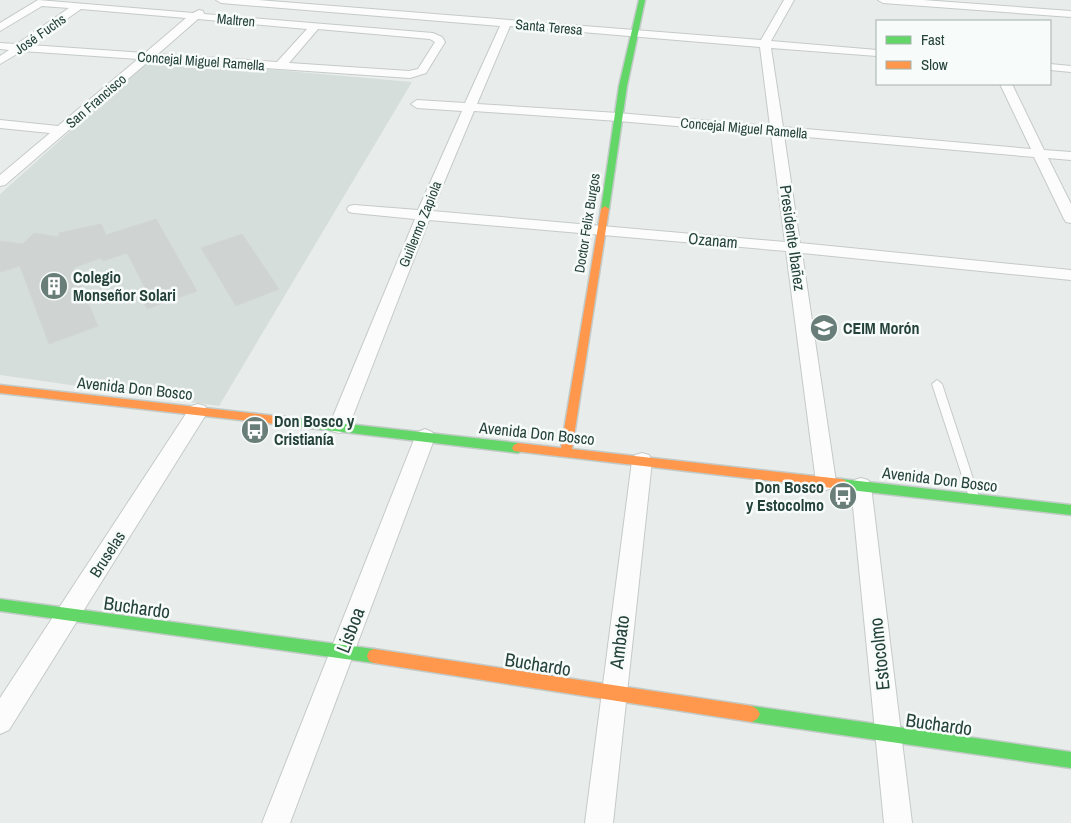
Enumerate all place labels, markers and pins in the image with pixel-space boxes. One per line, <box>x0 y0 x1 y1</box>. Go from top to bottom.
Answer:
place label: Colegio Monseñor Solari <box>73 266 176 306</box>
building icon: Colegio Monseñor Solari <box>39 271 69 301</box>
school or university icon: CEIM Morón <box>809 313 839 343</box>
place label: CEIM Morón <box>843 317 920 339</box>
place label: Don Bosco y Cristianía <box>274 410 355 450</box>
bus stop icon: Don Bosco y Cristianía <box>240 415 270 445</box>
place label: Don Bosco y Estocolmo <box>746 476 824 516</box>
bus stop icon: Don Bosco y Estocolmo <box>828 481 858 511</box>

